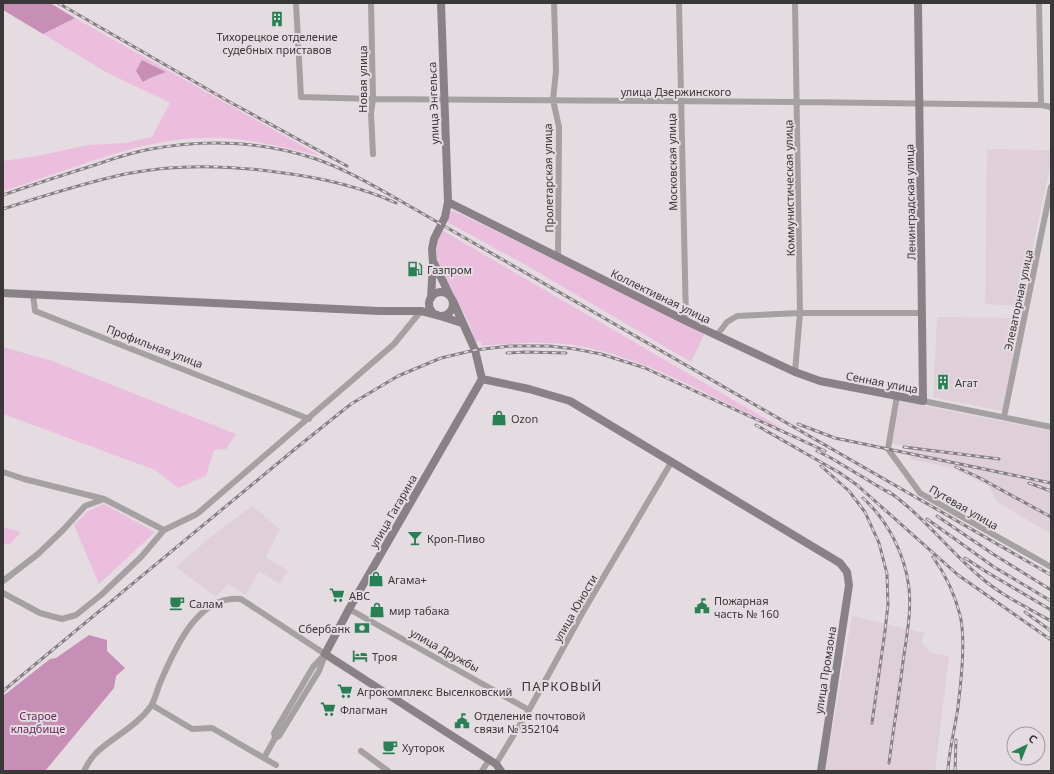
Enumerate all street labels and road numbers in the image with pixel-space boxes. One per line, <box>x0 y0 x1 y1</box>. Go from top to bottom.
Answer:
street label: Новая улица <box>355 45 370 113</box>
street label: улица Энгельса <box>424 61 442 145</box>
street label: улица Дзержинского <box>621 84 731 99</box>
street label: Московская улица <box>664 113 680 211</box>
street label: Коммунистическая улица <box>780 120 798 256</box>
street label: Пролетарская улица <box>540 123 556 233</box>
street label: Ленинградская улица <box>901 144 919 260</box>
street label: Элеваторная улица <box>1000 248 1036 352</box>
street label: Коллективная улица <box>609 265 713 327</box>
street label: Профильная улица <box>105 321 205 371</box>
street label: Сенная улица <box>845 368 919 396</box>
street label: улица Гагарина <box>366 471 420 551</box>
street label: Путевая улица <box>927 481 1001 533</box>
street label: улица Юности <box>550 571 600 645</box>
street label: улица Дружбы <box>408 625 482 675</box>
street label: улица Промзона <box>811 625 839 715</box>

